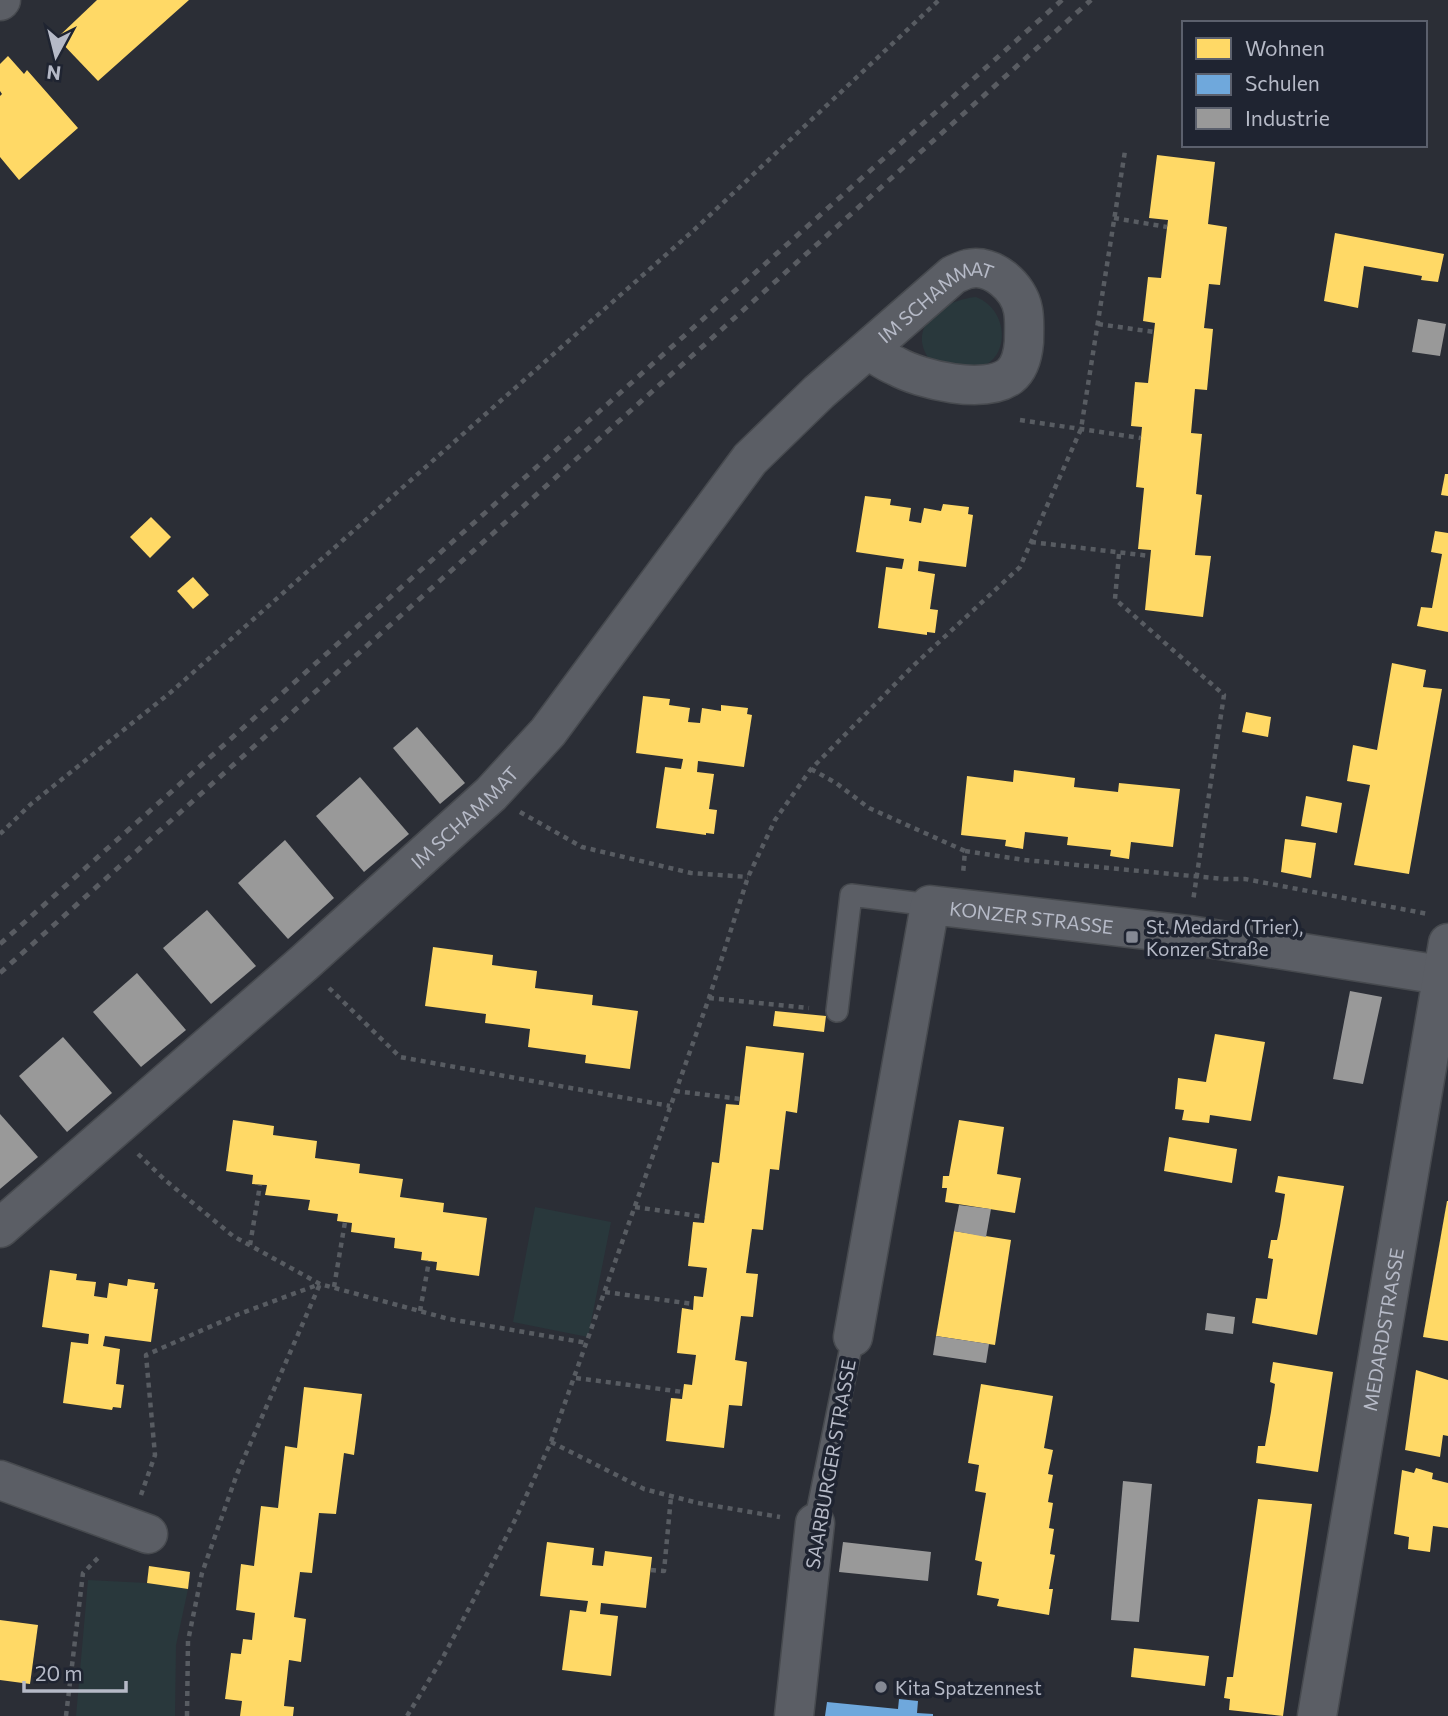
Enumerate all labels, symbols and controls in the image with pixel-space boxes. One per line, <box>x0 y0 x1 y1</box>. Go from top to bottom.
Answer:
north arrow <box>21 21 91 91</box>
legend <box>1182 21 1427 147</box>
text: Wohnen <box>1245 35 1325 60</box>
text: N <box>45 61 62 86</box>
text: Schulen <box>1245 70 1320 95</box>
text: Industrie <box>1245 105 1330 130</box>
street label: IM SCHAMMAT <box>873 257 997 347</box>
street label: IM SCHAMMAT <box>406 761 523 873</box>
street label: KONZER STRASSE <box>948 896 1115 938</box>
place label: St. Medard (Trier), Konzer Straße <box>1146 915 1303 960</box>
marker: St. Medard (Trier), Konzer Straße <box>1124 929 1140 945</box>
street label: MEDARDSTRASSE <box>1357 1246 1408 1413</box>
street label: SAARBURGER STRASSE <box>800 1357 860 1571</box>
scale bar <box>24 1650 126 1694</box>
text: 20 m <box>35 1660 83 1685</box>
place label: Kita Spatzennest <box>895 1676 1042 1699</box>
marker: Kita Spatzennest <box>873 1679 889 1695</box>

